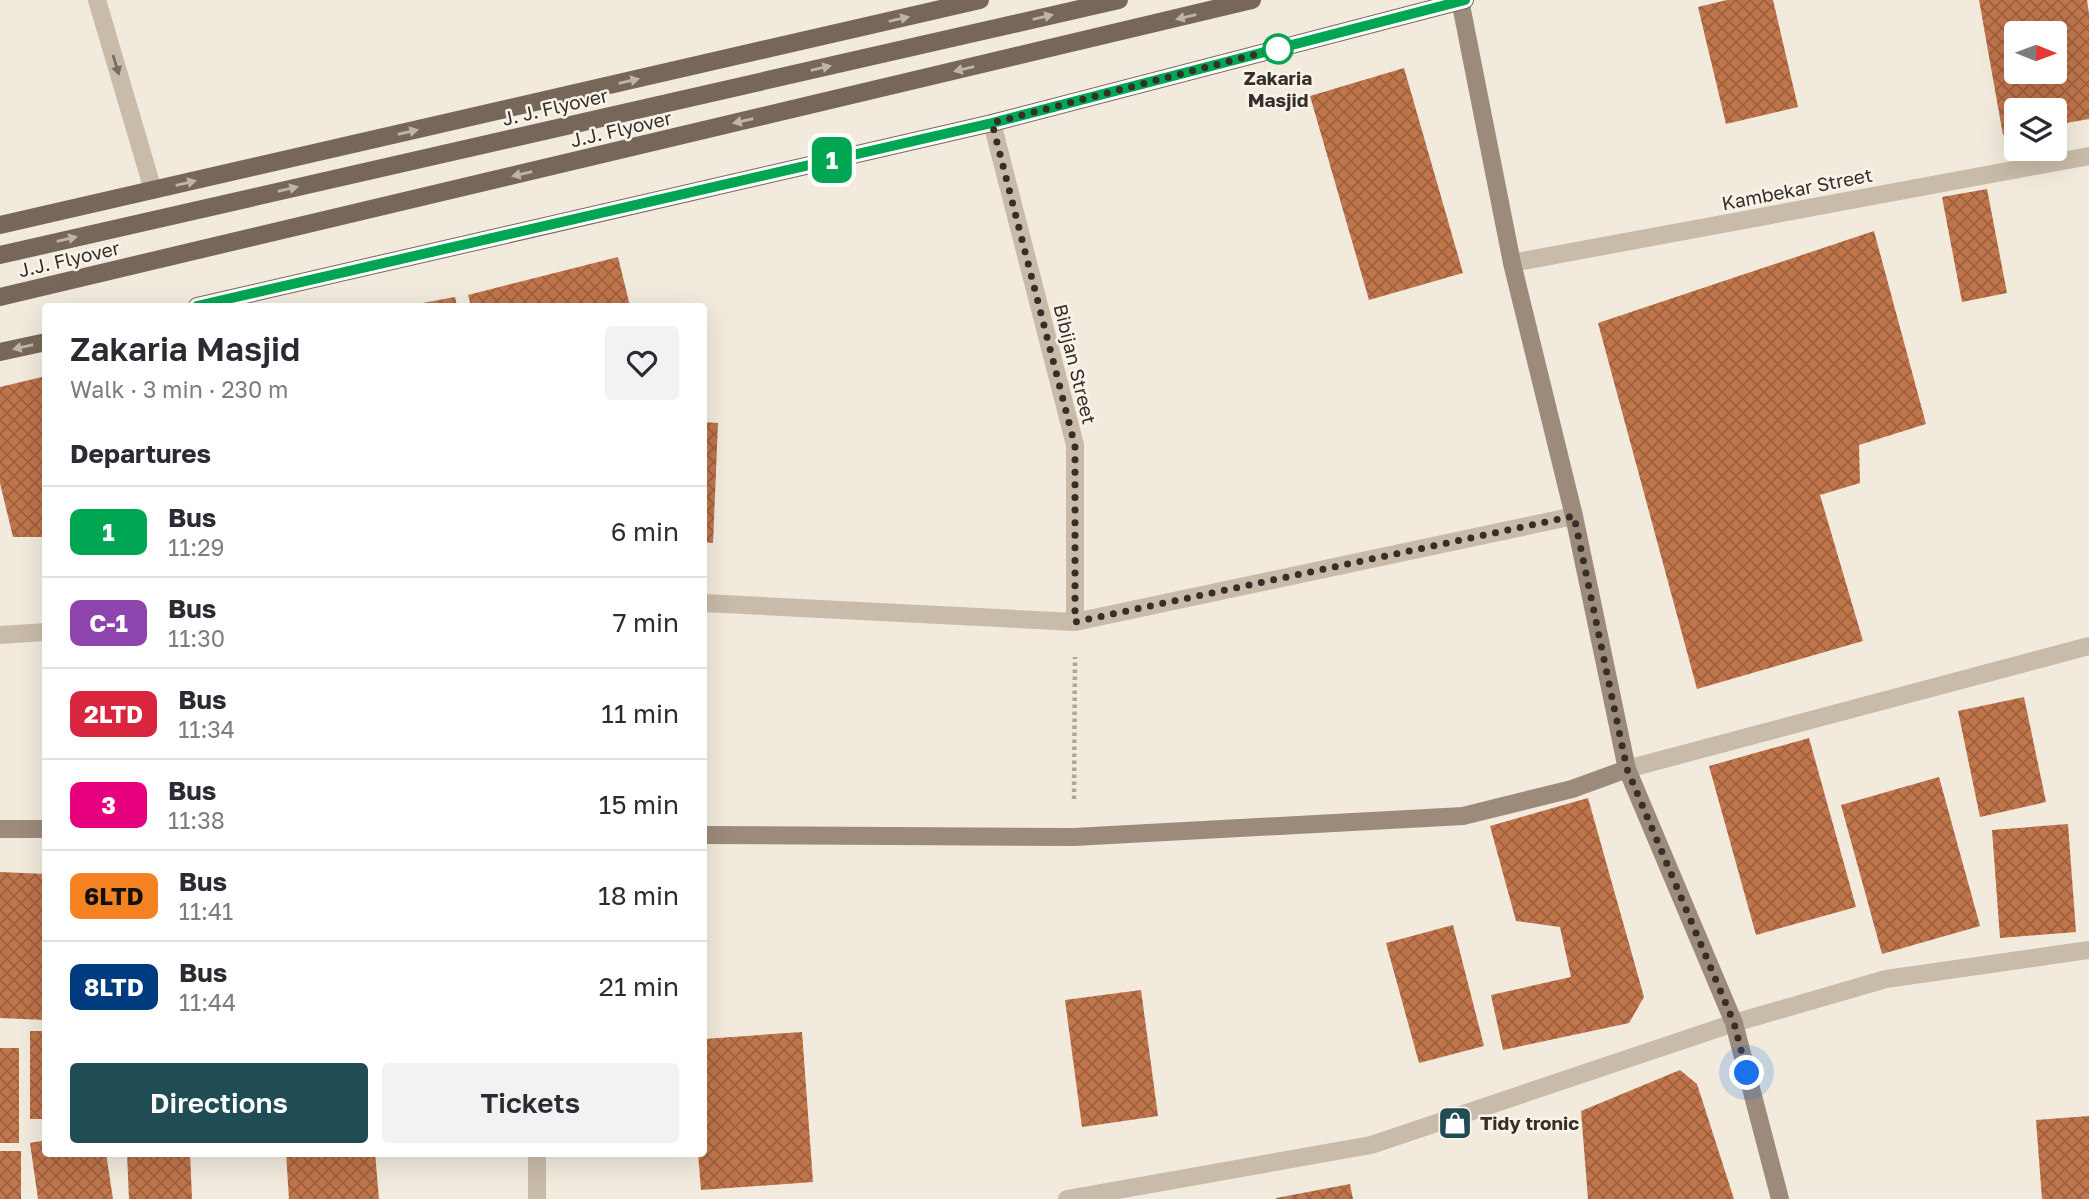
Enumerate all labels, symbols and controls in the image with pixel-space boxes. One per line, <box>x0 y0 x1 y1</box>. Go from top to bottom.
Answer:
one-way arrow <box>1032 12 1054 23</box>
one-way arrow <box>1175 12 1197 23</box>
one-way arrow <box>888 13 910 24</box>
north arrow <box>2004 21 2067 84</box>
map controls <box>2004 21 2067 161</box>
marker: Zakaria Masjid <box>1263 34 1293 64</box>
one-way arrow <box>111 55 122 77</box>
one-way arrow <box>810 62 832 73</box>
one-way arrow <box>953 64 975 75</box>
place label: Zakaria Masjid <box>1244 66 1312 111</box>
one-way arrow <box>618 75 640 86</box>
street label: J. J. Flyover <box>500 83 611 130</box>
button: layers <box>2004 98 2067 161</box>
street label: J.J. Flyover <box>568 106 674 151</box>
one-way arrow <box>732 116 754 127</box>
one-way arrow <box>397 126 419 137</box>
line badge: 1 <box>809 137 855 183</box>
text: 1 <box>826 145 838 174</box>
street label: Kambekar Street <box>1720 163 1874 214</box>
one-way arrow <box>510 169 532 180</box>
one-way arrow <box>175 177 197 188</box>
one-way arrow <box>277 183 299 194</box>
one-way arrow <box>56 234 78 245</box>
street label: J.J. Flyover <box>16 236 122 281</box>
street label: Bibijan Street <box>1049 301 1102 426</box>
button: heart <box>605 326 679 400</box>
text: Zakaria Masjid <box>70 329 300 368</box>
one-way arrow <box>12 342 34 353</box>
text: Walk · 3 min · 230 m <box>70 375 288 403</box>
text: Departures <box>70 438 211 469</box>
text: Bus <box>168 502 216 533</box>
text: 6 min <box>611 516 679 547</box>
text: 1 <box>102 517 115 546</box>
text: 11:29 <box>168 533 224 561</box>
text: Bus <box>168 593 216 624</box>
text: 7 min <box>613 607 679 638</box>
text: C-1 <box>89 608 128 637</box>
text: 11:30 <box>168 624 225 652</box>
text: Bus <box>178 684 227 715</box>
text: 11 min <box>601 698 679 729</box>
text: 2LTD <box>84 699 143 728</box>
text: 11:34 <box>178 715 235 743</box>
text: Bus <box>168 775 216 806</box>
text: 15 min <box>599 789 679 820</box>
text: 3 <box>101 790 116 819</box>
text: 11:38 <box>168 806 225 834</box>
text: Bus <box>179 866 227 897</box>
text: 18 min <box>598 880 679 911</box>
text: 6LTD <box>84 881 144 910</box>
text: 11:41 <box>179 897 233 925</box>
text: Bus <box>179 957 227 988</box>
text: 21 min <box>599 971 679 1002</box>
text: 8LTD <box>84 972 144 1001</box>
text: 11:44 <box>179 988 236 1016</box>
your location <box>1729 1055 1764 1090</box>
button: Directions <box>70 1063 368 1143</box>
button: Tickets <box>382 1063 679 1143</box>
shop icon: Tidy tronic <box>1436 1104 1474 1142</box>
place label: Tidy tronic <box>1480 1111 1579 1134</box>

